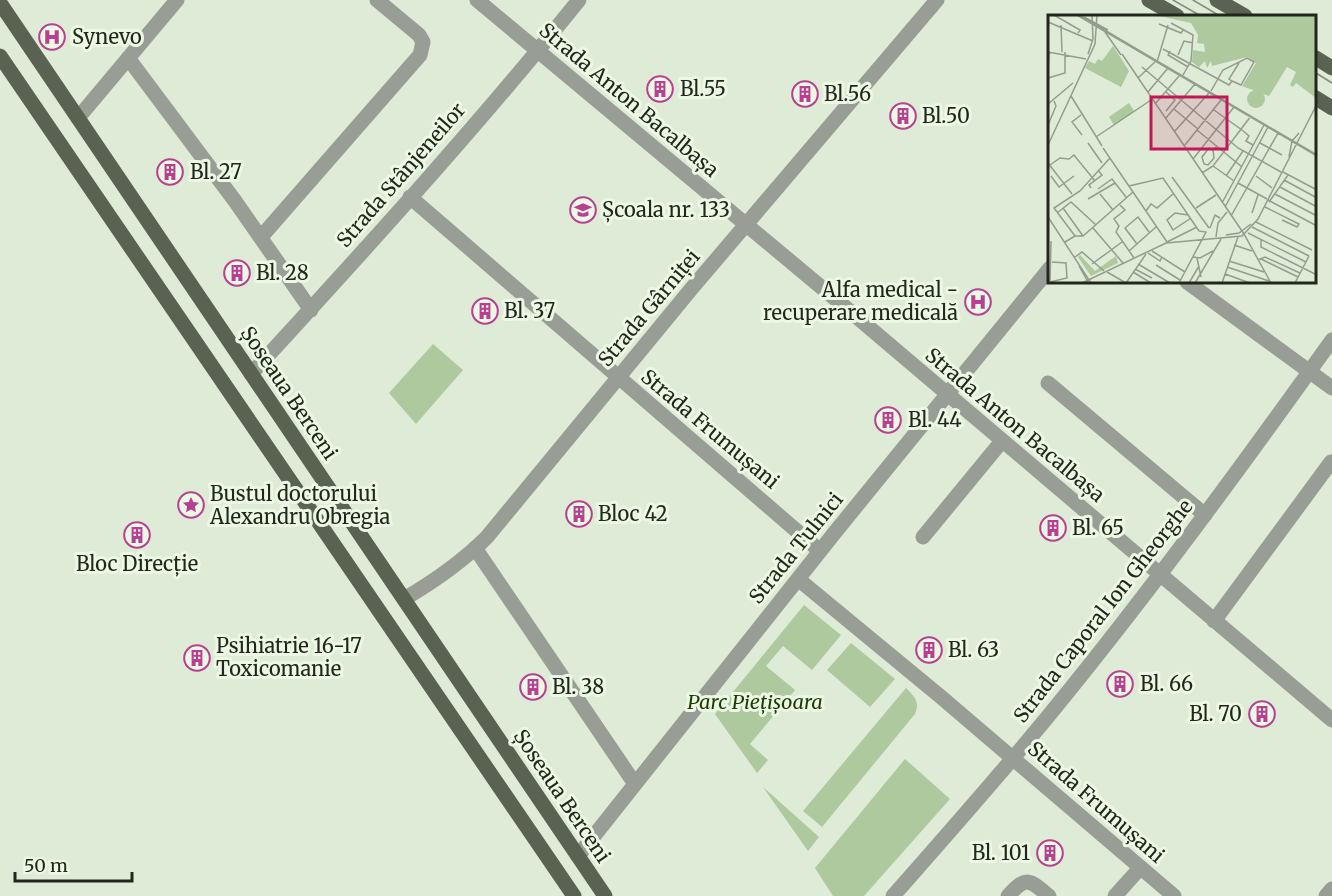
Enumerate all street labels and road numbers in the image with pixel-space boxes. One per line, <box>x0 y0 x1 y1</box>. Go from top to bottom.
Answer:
street label: Strada Anton Bacalbașa <box>534 17 724 183</box>
street label: Strada Stânjeneilor <box>331 97 470 252</box>
street label: Strada Gârniței <box>592 244 706 372</box>
street label: Șoseaua Berceni <box>235 321 343 465</box>
street label: Strada Anton Bacalbașa <box>920 342 1110 508</box>
street label: Strada Frumușani <box>636 364 784 494</box>
street label: Strada Tulnici <box>743 487 848 608</box>
street label: Strada Caporal Ion Gheorghe <box>1008 494 1198 727</box>
street label: Șoseaua Berceni <box>508 724 616 868</box>
street label: Strada Frumușani <box>1022 736 1170 868</box>

